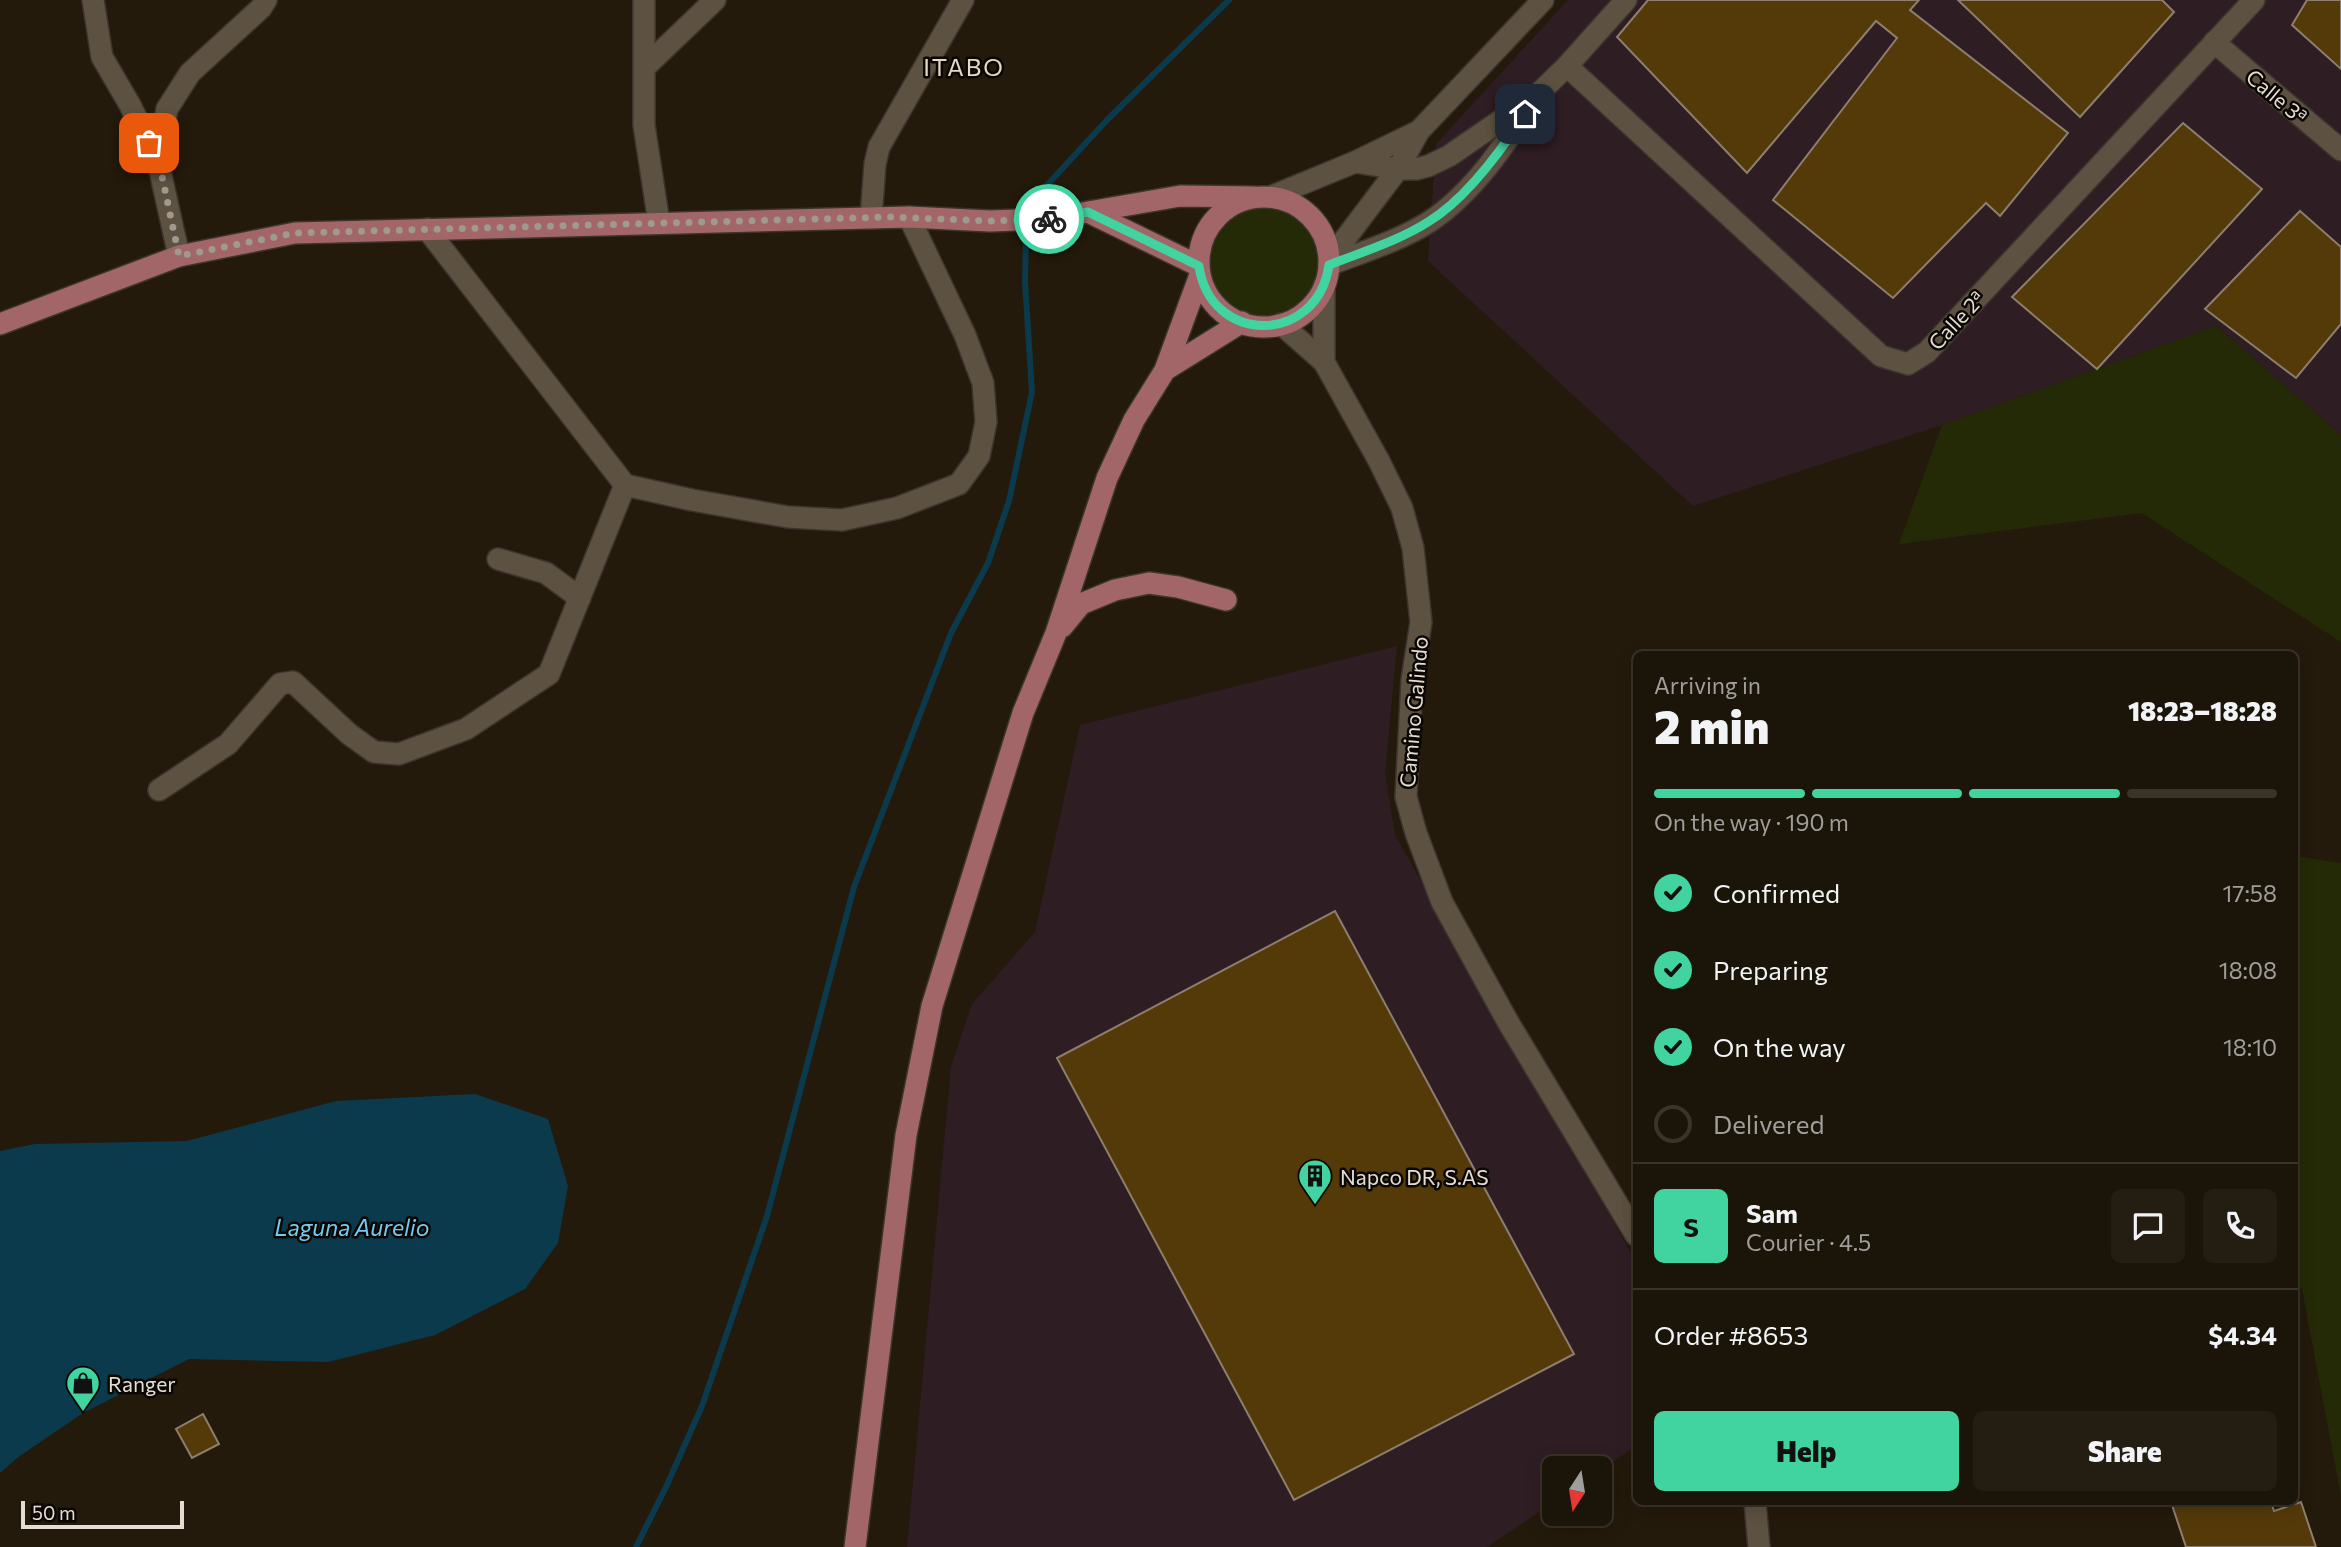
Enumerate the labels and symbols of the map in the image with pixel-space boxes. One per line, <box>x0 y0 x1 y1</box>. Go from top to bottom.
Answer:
district label: ITABO <box>923 52 1005 81</box>
street label: Calle 3ª <box>2242 64 2312 128</box>
pin <box>1495 84 1555 144</box>
pin <box>119 113 179 173</box>
courier <box>1014 184 1084 254</box>
street label: Calle 2ª <box>1923 285 1989 355</box>
street label: Camino Galindo <box>1394 635 1432 789</box>
building icon: Napco DR, S.AS <box>1296 1157 1334 1206</box>
place label: Napco DR, S.AS <box>1340 1164 1489 1189</box>
water label: Laguna Aurelio <box>274 1213 430 1241</box>
shop icon: Ranger <box>64 1364 102 1413</box>
place label: Ranger <box>108 1371 176 1396</box>
north arrow <box>1542 1456 1612 1526</box>
scale bar <box>21 1498 184 1530</box>

